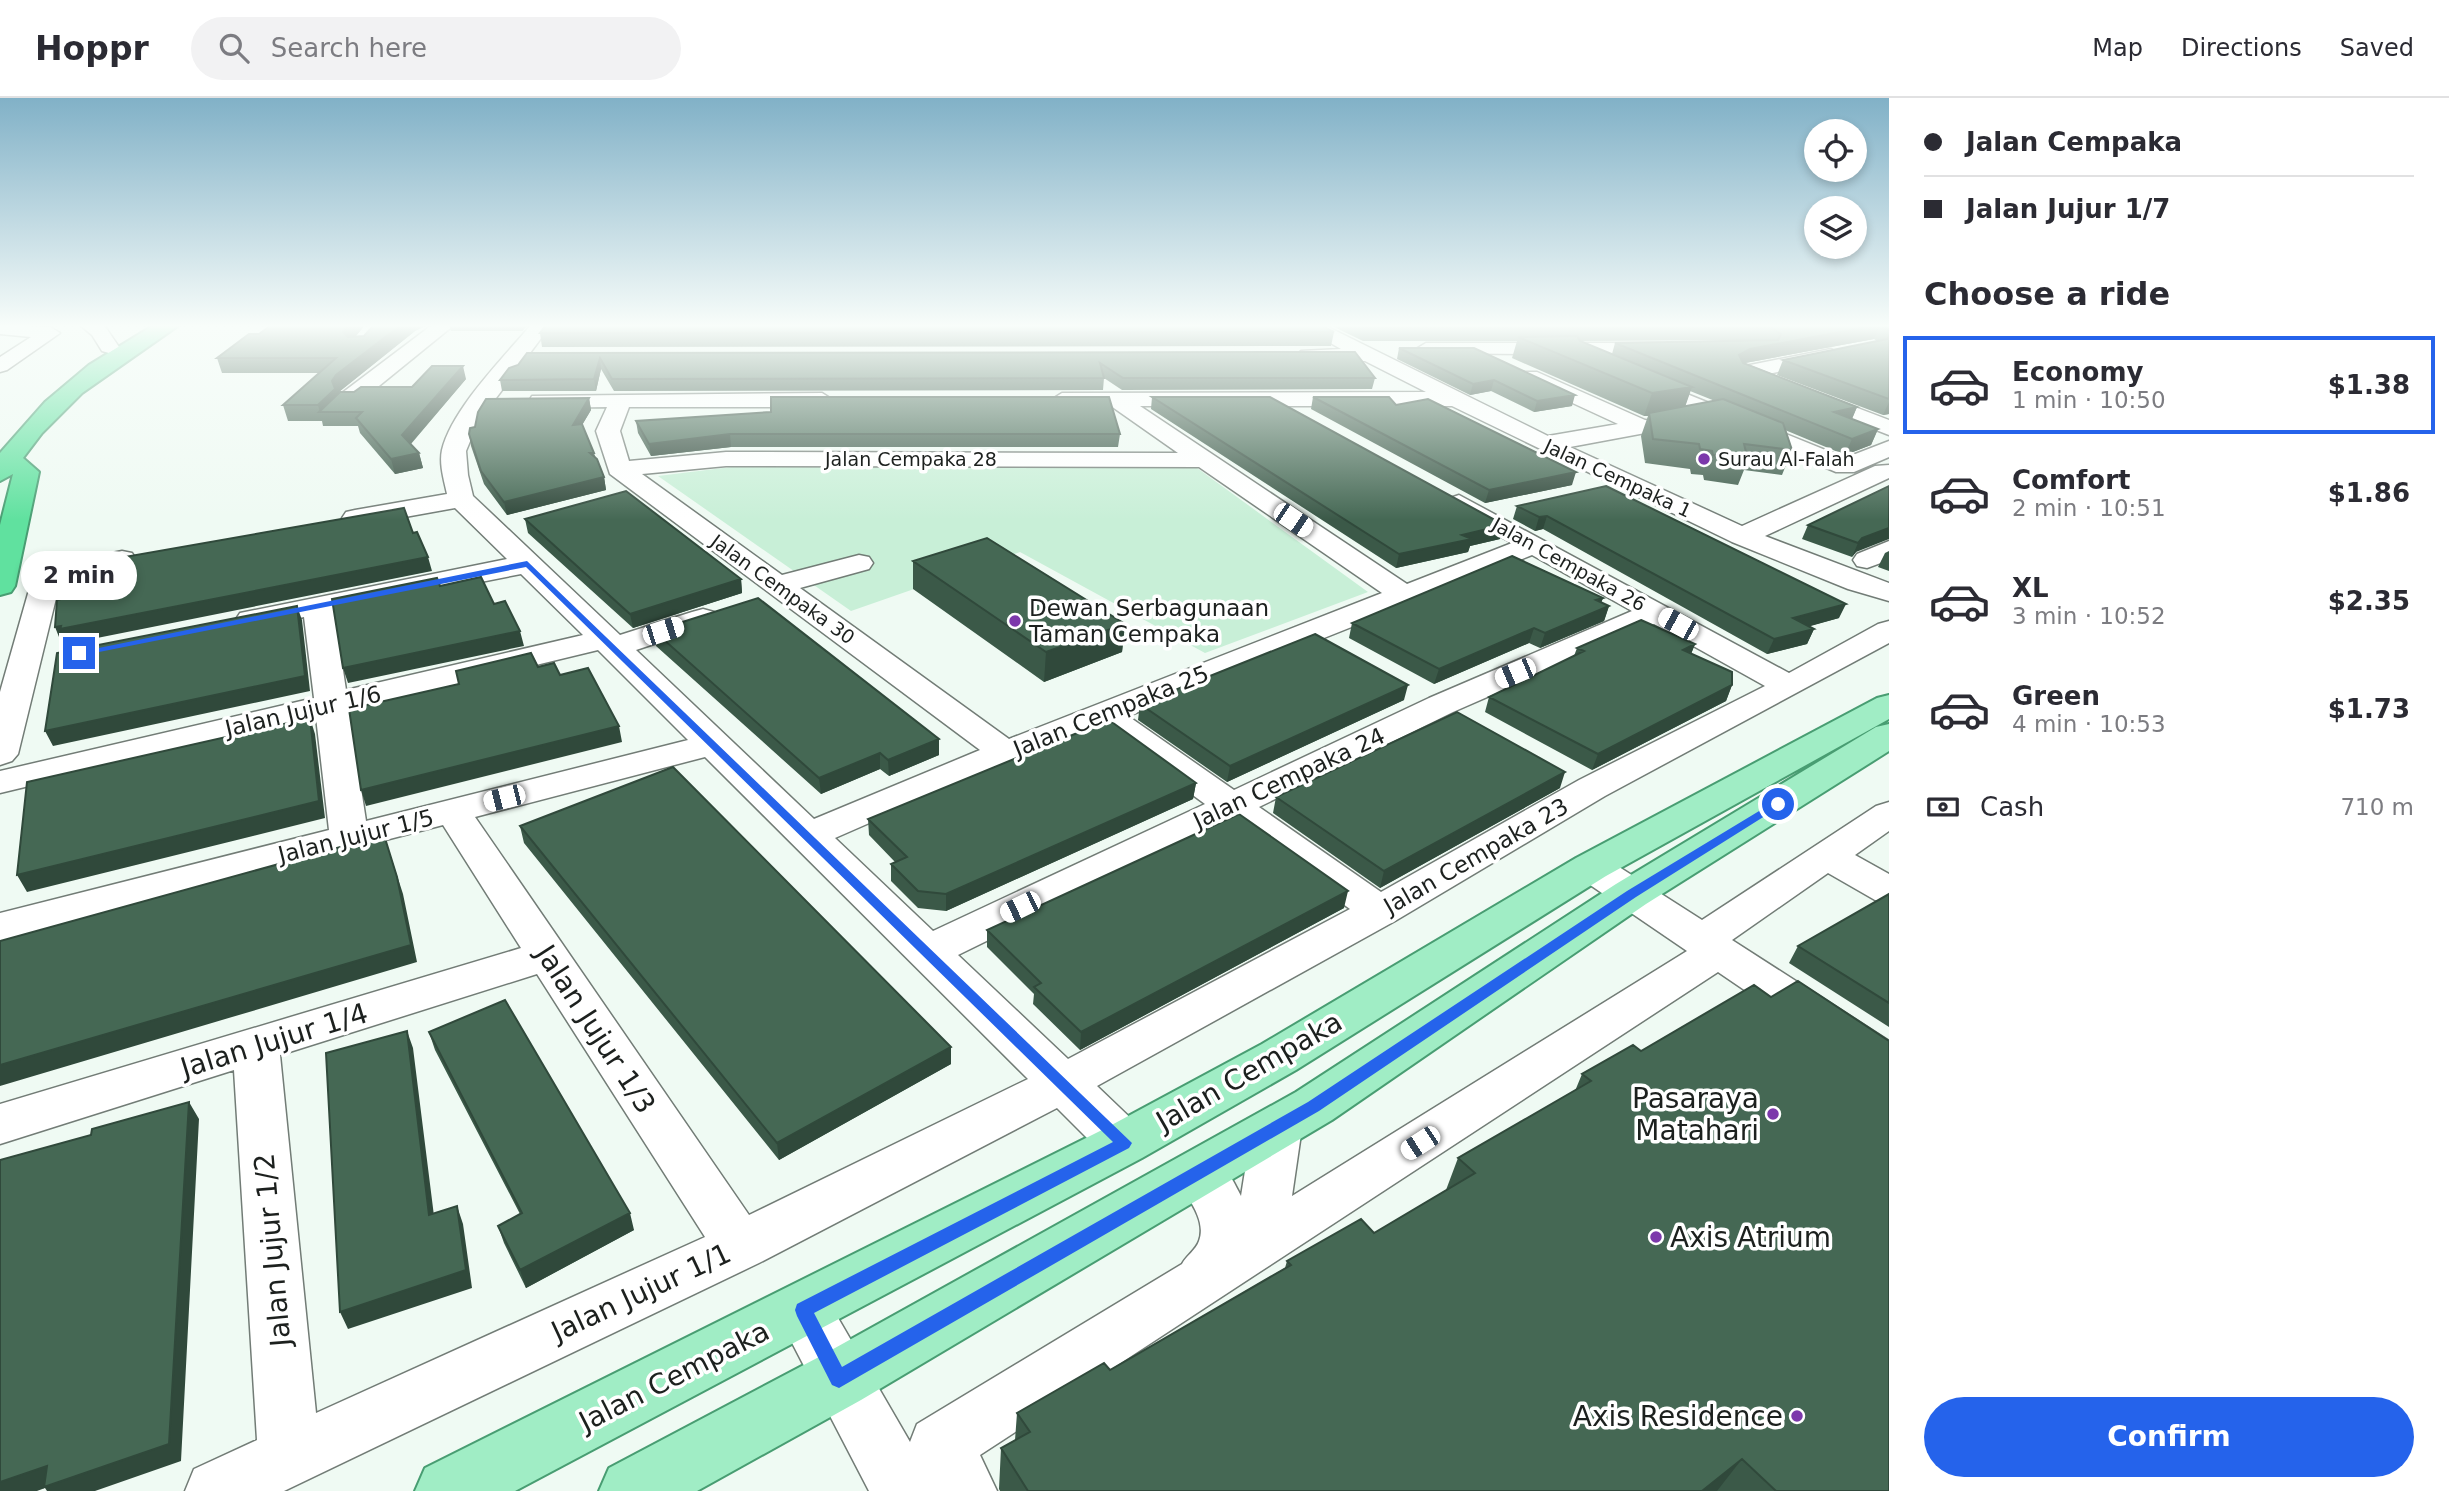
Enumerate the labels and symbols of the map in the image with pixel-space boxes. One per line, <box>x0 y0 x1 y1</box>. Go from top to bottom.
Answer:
street label: Jalan Cempaka 1 <box>1540 434 1695 522</box>
street label: Jalan Cempaka 28 <box>824 448 997 470</box>
place label: Surau Al-Falah <box>1718 448 1855 470</box>
marker: Surau Al-Falah <box>1696 451 1712 467</box>
car <box>1270 500 1317 540</box>
street label: Jalan Cempaka 26 <box>1488 512 1650 615</box>
street label: Jalan Cempaka 30 <box>706 529 859 648</box>
callout: 2 min <box>21 552 137 601</box>
place label: Dewan Serbagunaan Taman Cempaka <box>1028 595 1269 647</box>
car <box>1655 605 1702 643</box>
marker: Dewan Serbagunaan Taman Cempaka <box>1007 613 1023 629</box>
car <box>640 615 687 647</box>
route end <box>63 637 95 669</box>
car <box>1492 655 1539 691</box>
street label: Jalan Cempaka 25 <box>1008 660 1212 763</box>
street label: Jalan Jujur 1/6 <box>220 680 384 742</box>
street label: Jalan Cempaka 24 <box>1187 722 1389 835</box>
car <box>482 783 527 813</box>
route start <box>1762 788 1794 820</box>
street label: Jalan Cempaka 23 <box>1378 793 1573 920</box>
street label: Jalan Jujur 1/5 <box>274 804 436 868</box>
car <box>997 888 1044 926</box>
street label: Jalan Jujur 1/3 <box>528 937 662 1120</box>
street label: Jalan Jujur 1/4 <box>175 996 372 1085</box>
street label: Jalan Cempaka <box>1149 1005 1348 1139</box>
place label: Pasaraya Matahari <box>1632 1082 1759 1147</box>
marker: Pasaraya Matahari <box>1765 1106 1781 1122</box>
car <box>1397 1123 1444 1163</box>
street label: Jalan Jujur 1/2 <box>248 1152 298 1350</box>
place label: Axis Atrium <box>1670 1221 1831 1254</box>
marker: Axis Atrium <box>1648 1229 1664 1245</box>
street label: Jalan Jujur 1/1 <box>545 1237 736 1349</box>
street label: Jalan Cempaka <box>572 1314 775 1439</box>
place label: Axis Residence <box>1573 1400 1783 1433</box>
marker: Axis Residence <box>1789 1408 1805 1424</box>

